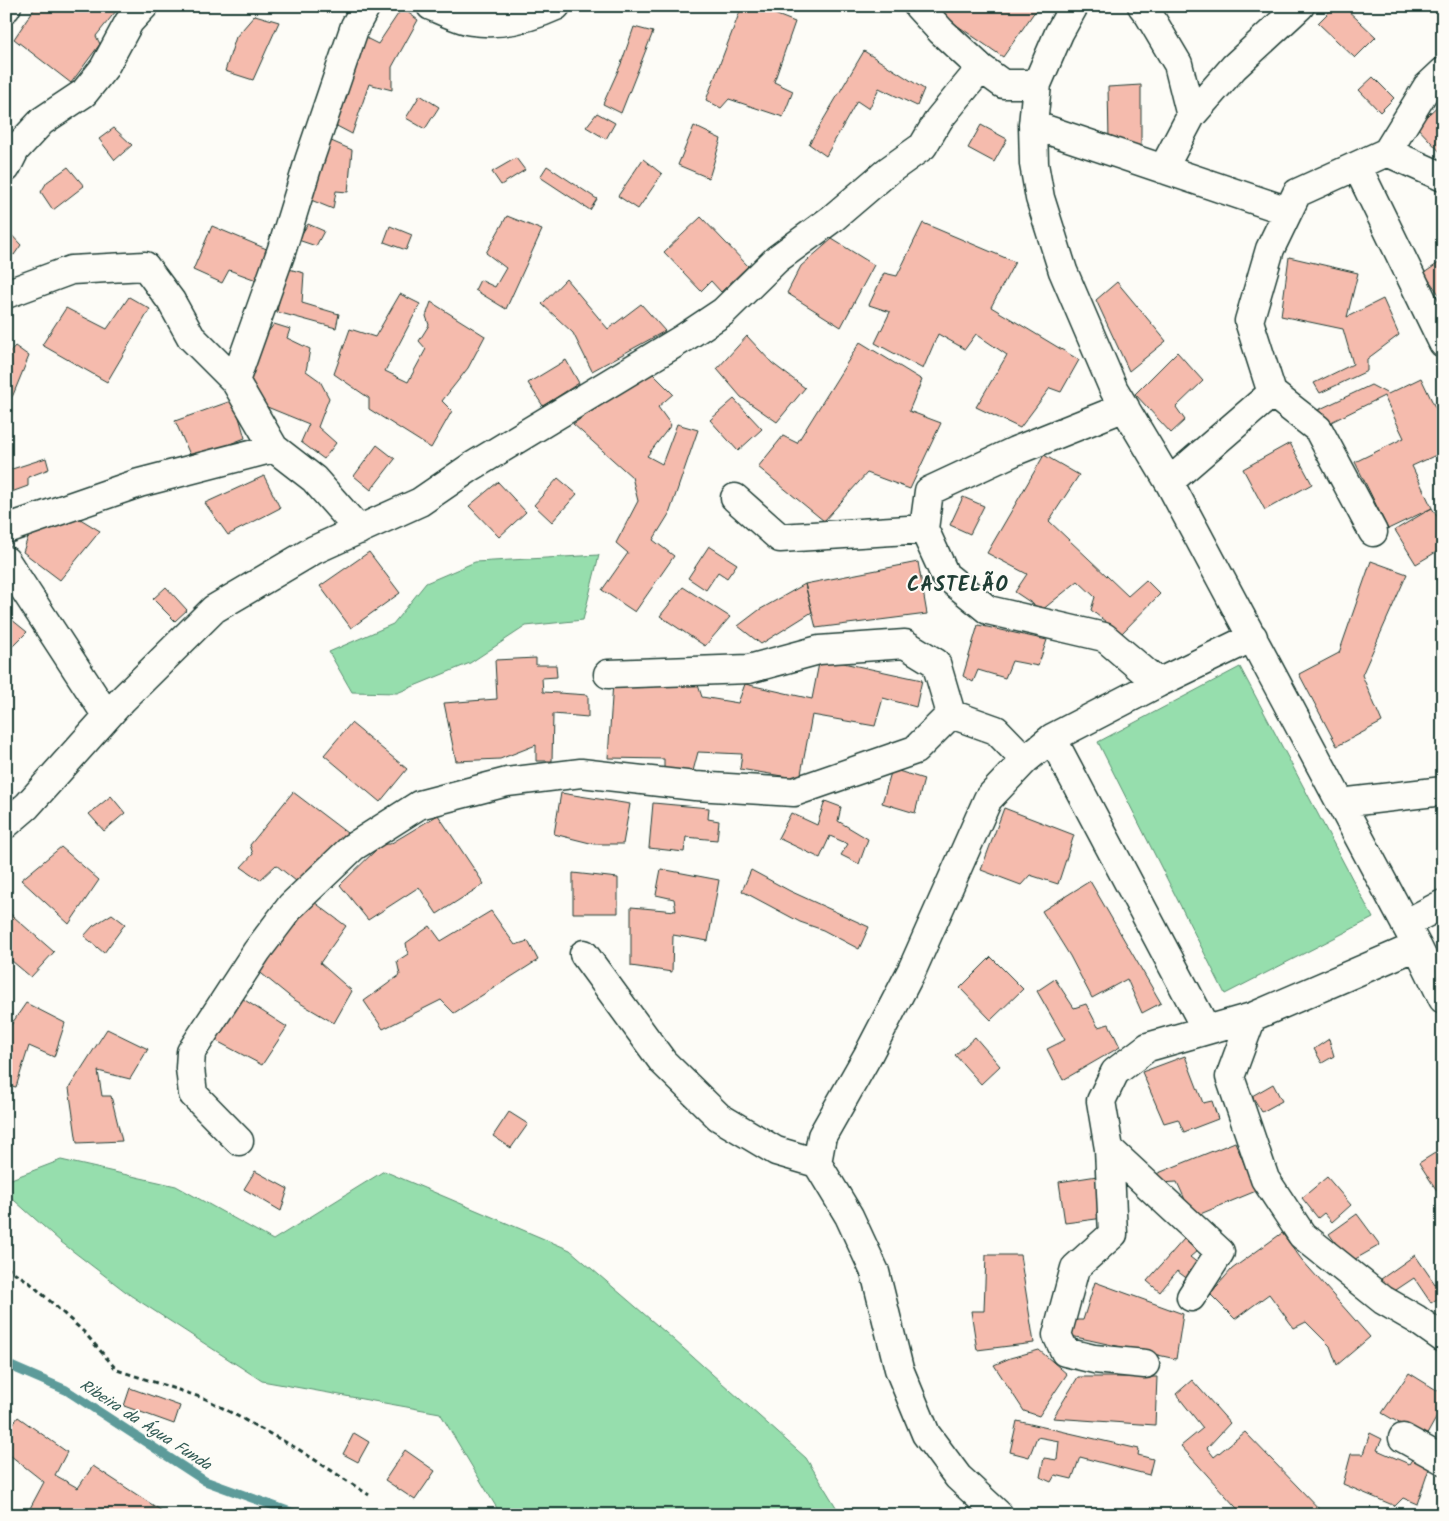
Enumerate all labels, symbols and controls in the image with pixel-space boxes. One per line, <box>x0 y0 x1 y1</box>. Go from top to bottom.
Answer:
district label: CASTELÃO <box>907 570 1009 602</box>
water label: Ribeira da Água Funda <box>74 1373 217 1478</box>

